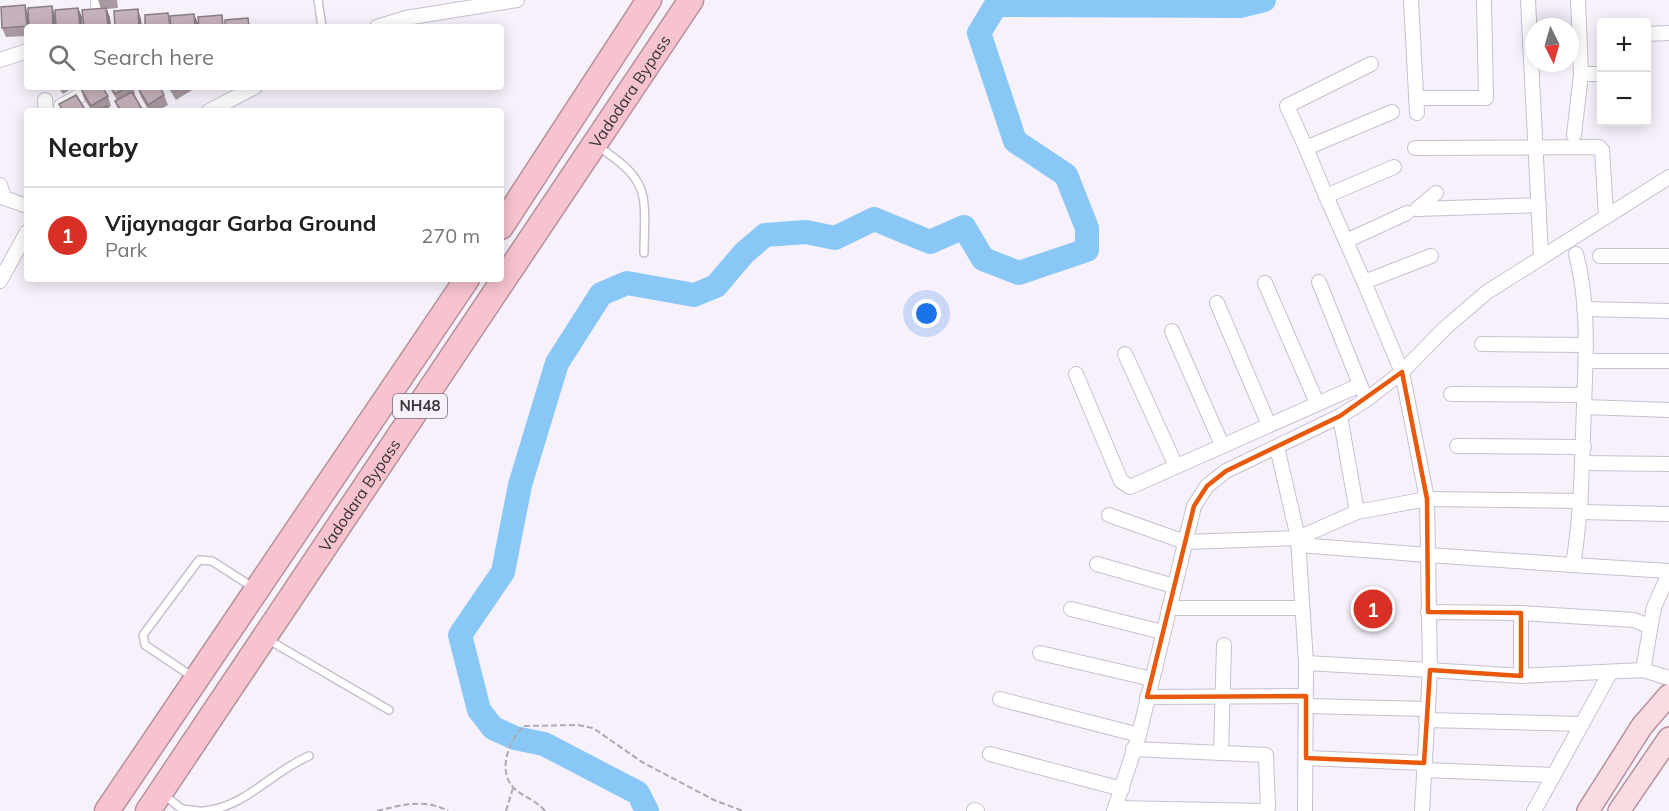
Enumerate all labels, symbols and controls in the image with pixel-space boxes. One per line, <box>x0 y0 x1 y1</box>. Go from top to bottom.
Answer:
north arrow <box>1525 18 1579 72</box>
map controls <box>1597 18 1651 126</box>
button: + <box>1597 18 1651 72</box>
search box <box>24 24 504 90</box>
street label: Vadodara Bypass <box>585 31 675 152</box>
icon: search <box>45 41 78 74</box>
text: Search here <box>93 43 214 71</box>
button: − <box>1597 72 1651 126</box>
text: Nearby <box>48 131 138 164</box>
text: Vijaynagar Garba Ground <box>105 209 376 237</box>
text: 1 <box>62 223 74 248</box>
text: 270 m <box>421 223 480 248</box>
text: Park <box>105 237 147 262</box>
your location <box>912 299 941 328</box>
road number: NH48 <box>393 394 447 418</box>
street label: Vadodara Bypass <box>314 435 404 556</box>
pin: 1 <box>1354 586 1392 632</box>

